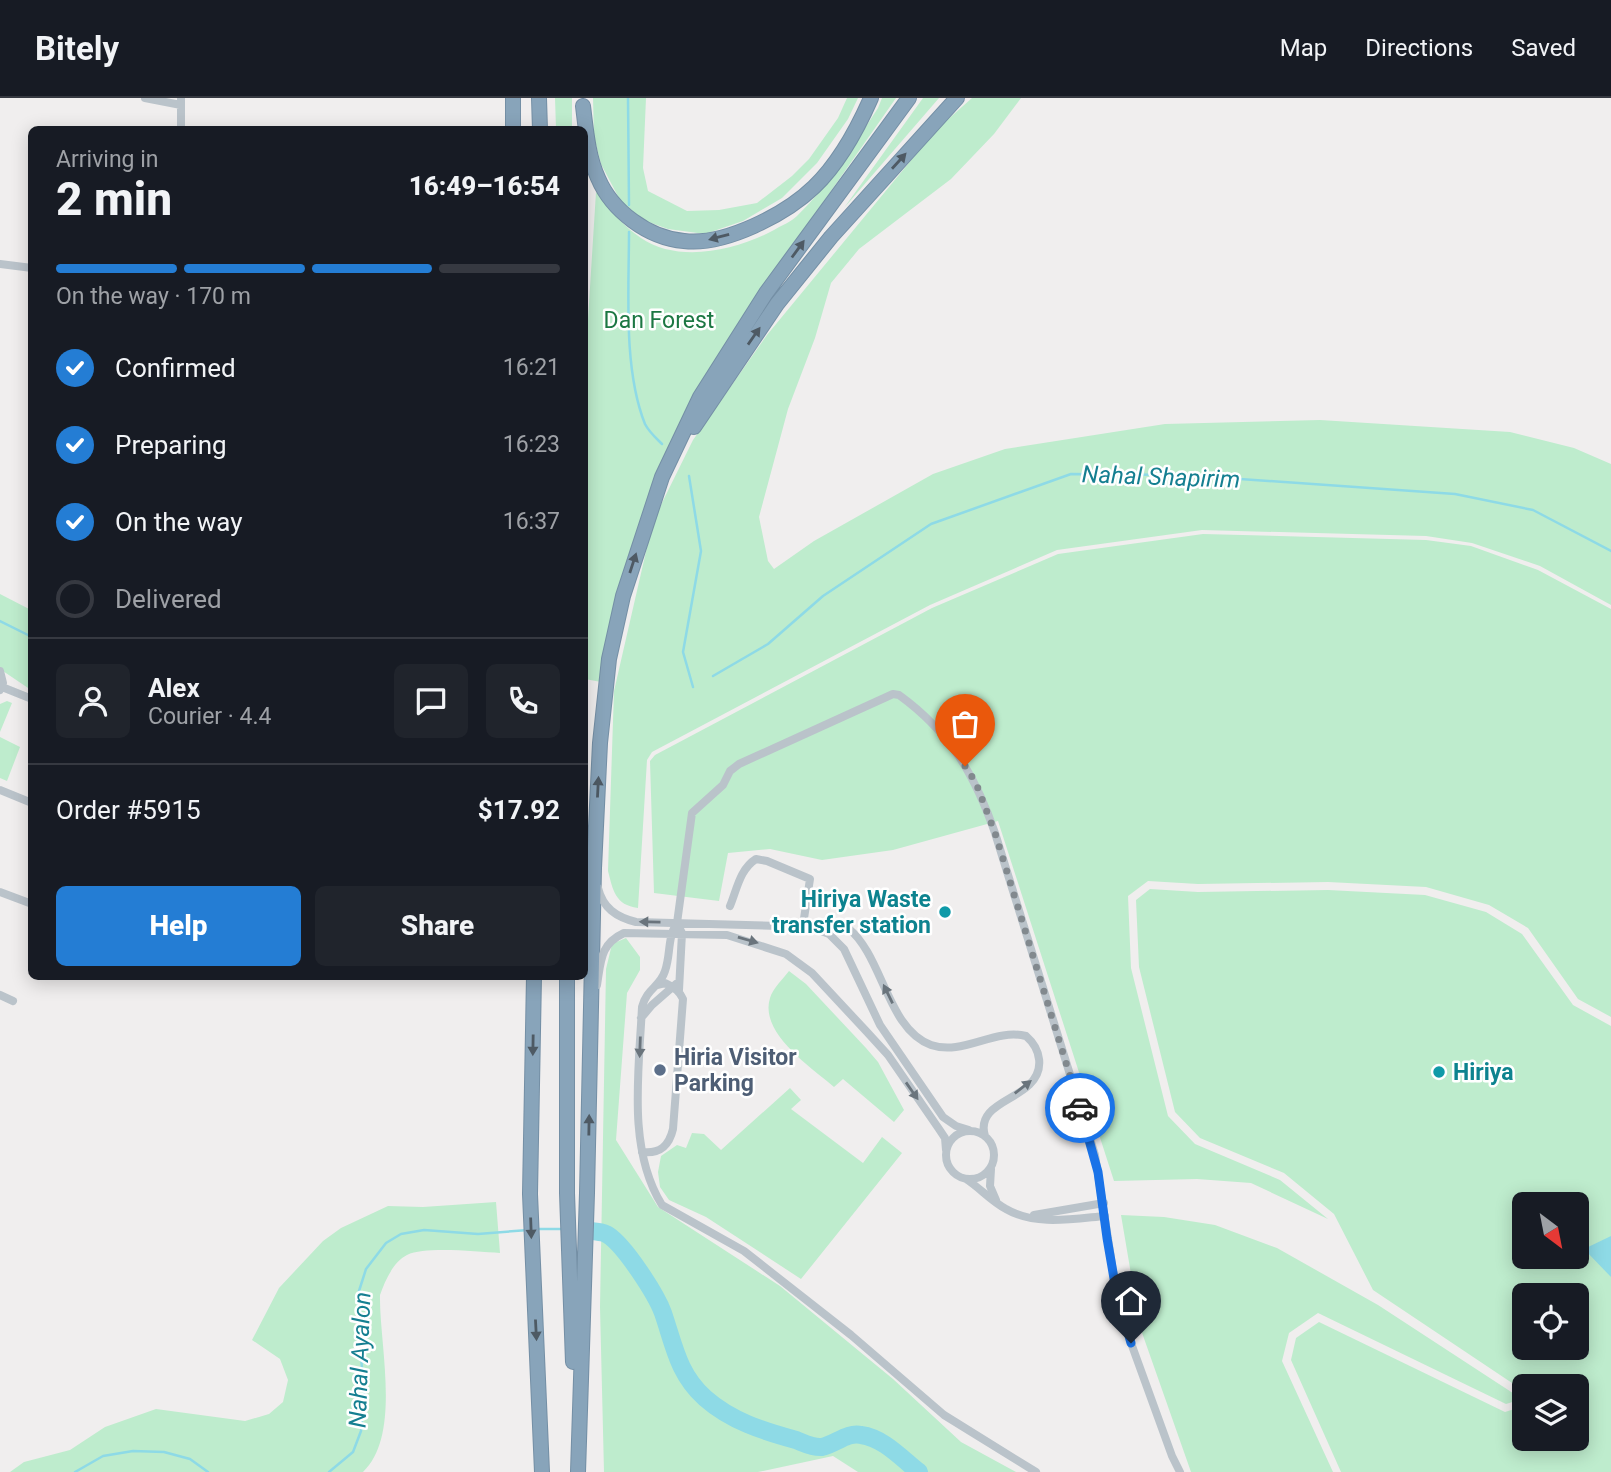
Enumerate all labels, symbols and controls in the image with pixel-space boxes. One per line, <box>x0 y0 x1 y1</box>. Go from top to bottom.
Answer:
text: Bitely <box>35 29 119 68</box>
text: Map <box>1280 34 1327 62</box>
text: Directions <box>1365 34 1473 62</box>
text: Saved <box>1511 34 1576 62</box>
text: Arriving in <box>56 146 159 173</box>
one-way arrow <box>891 152 907 170</box>
text: 16:49–16:54 <box>409 171 560 201</box>
text: 2 min <box>56 172 172 226</box>
one-way arrow <box>707 232 729 243</box>
one-way arrow <box>791 240 805 258</box>
text: On the way · 170 m <box>56 283 251 310</box>
park label: Dan Forest <box>604 307 714 334</box>
one-way arrow <box>747 327 761 345</box>
icon: check <box>56 349 94 387</box>
text: Confirmed <box>115 353 236 383</box>
text: 16:21 <box>503 354 560 381</box>
icon: check <box>56 426 94 464</box>
text: Preparing <box>115 430 227 460</box>
text: 16:23 <box>503 431 560 458</box>
water label: Nahal Shapirim <box>1081 460 1241 494</box>
icon: check <box>56 503 94 541</box>
text: On the way <box>115 507 243 537</box>
text: 16:37 <box>503 508 560 535</box>
one-way arrow <box>628 553 639 574</box>
text: Delivered <box>115 584 222 614</box>
button: person <box>56 664 130 738</box>
button: chat <box>394 664 468 738</box>
button: phone <box>486 664 560 738</box>
text: Alex <box>148 673 200 703</box>
pin <box>935 694 995 766</box>
text: Courier · 4.4 <box>148 703 271 730</box>
icon: bag <box>946 705 984 743</box>
one-way arrow <box>593 776 604 798</box>
text: Order #5915 <box>56 795 201 825</box>
text: $17.92 <box>478 795 560 825</box>
button: Help <box>56 886 301 966</box>
button: Share <box>315 886 560 966</box>
place label: Hiriya Waste transfer station <box>772 886 931 939</box>
marker: Hiriya Waste transfer station <box>937 904 953 920</box>
one-way arrow <box>639 916 661 928</box>
one-way arrow <box>738 936 759 946</box>
one-way arrow <box>883 984 894 1004</box>
one-way arrow <box>527 1034 539 1056</box>
one-way arrow <box>635 1036 646 1058</box>
place label: Hiria Visitor Parking <box>674 1044 797 1097</box>
place label: Hiriya <box>1453 1059 1514 1086</box>
marker: Hiria Visitor Parking <box>652 1062 668 1078</box>
marker: Hiriya <box>1431 1064 1447 1080</box>
courier <box>1045 1073 1115 1143</box>
one-way arrow <box>1014 1080 1032 1095</box>
one-way arrow <box>905 1081 918 1100</box>
icon: car <box>1061 1089 1099 1127</box>
one-way arrow <box>583 1114 595 1136</box>
north arrow <box>1512 1192 1589 1269</box>
map controls <box>1512 1192 1589 1451</box>
one-way arrow <box>526 1217 537 1239</box>
pin <box>1101 1271 1161 1343</box>
icon: home <box>1112 1282 1150 1320</box>
button: locate <box>1512 1283 1589 1360</box>
water label: Nahal Ayalon <box>344 1291 376 1429</box>
one-way arrow <box>530 1319 541 1341</box>
button: layers <box>1512 1374 1589 1451</box>

